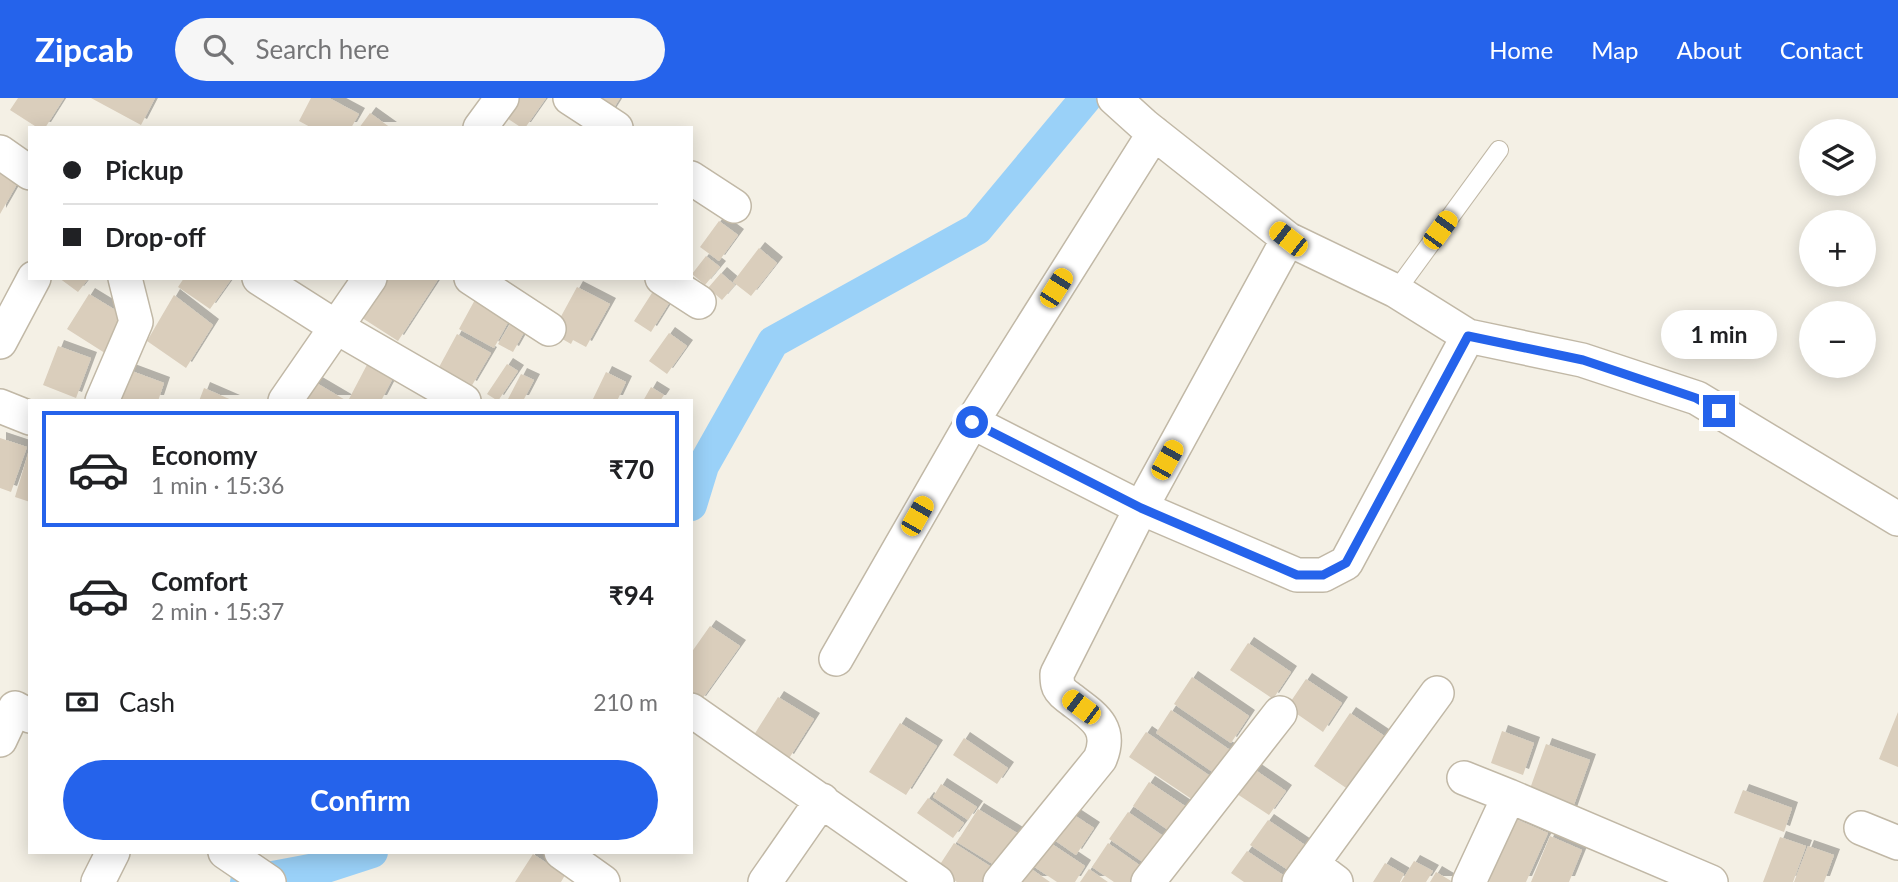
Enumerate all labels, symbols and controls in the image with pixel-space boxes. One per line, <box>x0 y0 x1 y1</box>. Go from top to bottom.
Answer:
search box <box>175 18 665 81</box>
text: Zipcab <box>35 29 133 69</box>
icon: search <box>199 30 237 68</box>
text: Search here <box>255 33 390 65</box>
text: Home <box>1489 35 1553 64</box>
text: Map <box>1591 35 1639 64</box>
text: About <box>1677 35 1742 64</box>
text: Contact <box>1780 35 1863 64</box>
map controls <box>1799 119 1876 378</box>
button: layers <box>1799 119 1876 196</box>
text: Pickup <box>105 154 184 186</box>
car <box>1420 207 1461 253</box>
button: + <box>1799 210 1876 287</box>
car <box>1265 218 1312 260</box>
text: Drop-off <box>105 221 206 253</box>
car <box>1036 265 1077 311</box>
button: − <box>1799 301 1876 378</box>
callout: 1 min <box>1661 310 1777 358</box>
text: 1 min <box>1690 320 1748 348</box>
route end <box>1703 395 1735 427</box>
route start <box>956 406 988 438</box>
car <box>1148 437 1187 483</box>
icon: car <box>67 438 130 501</box>
text: Economy <box>151 439 257 471</box>
text: ₹70 <box>609 453 654 485</box>
text: 1 min · 15:36 <box>151 471 284 499</box>
car <box>898 493 937 539</box>
icon: car <box>67 564 130 627</box>
text: Comfort <box>151 565 248 597</box>
text: ₹94 <box>609 579 654 611</box>
text: 2 min · 15:37 <box>151 597 284 625</box>
icon: cash <box>63 683 101 721</box>
text: Cash <box>119 686 175 718</box>
car <box>1058 686 1105 728</box>
text: 210 m <box>593 688 658 716</box>
button: Confirm <box>63 760 658 840</box>

